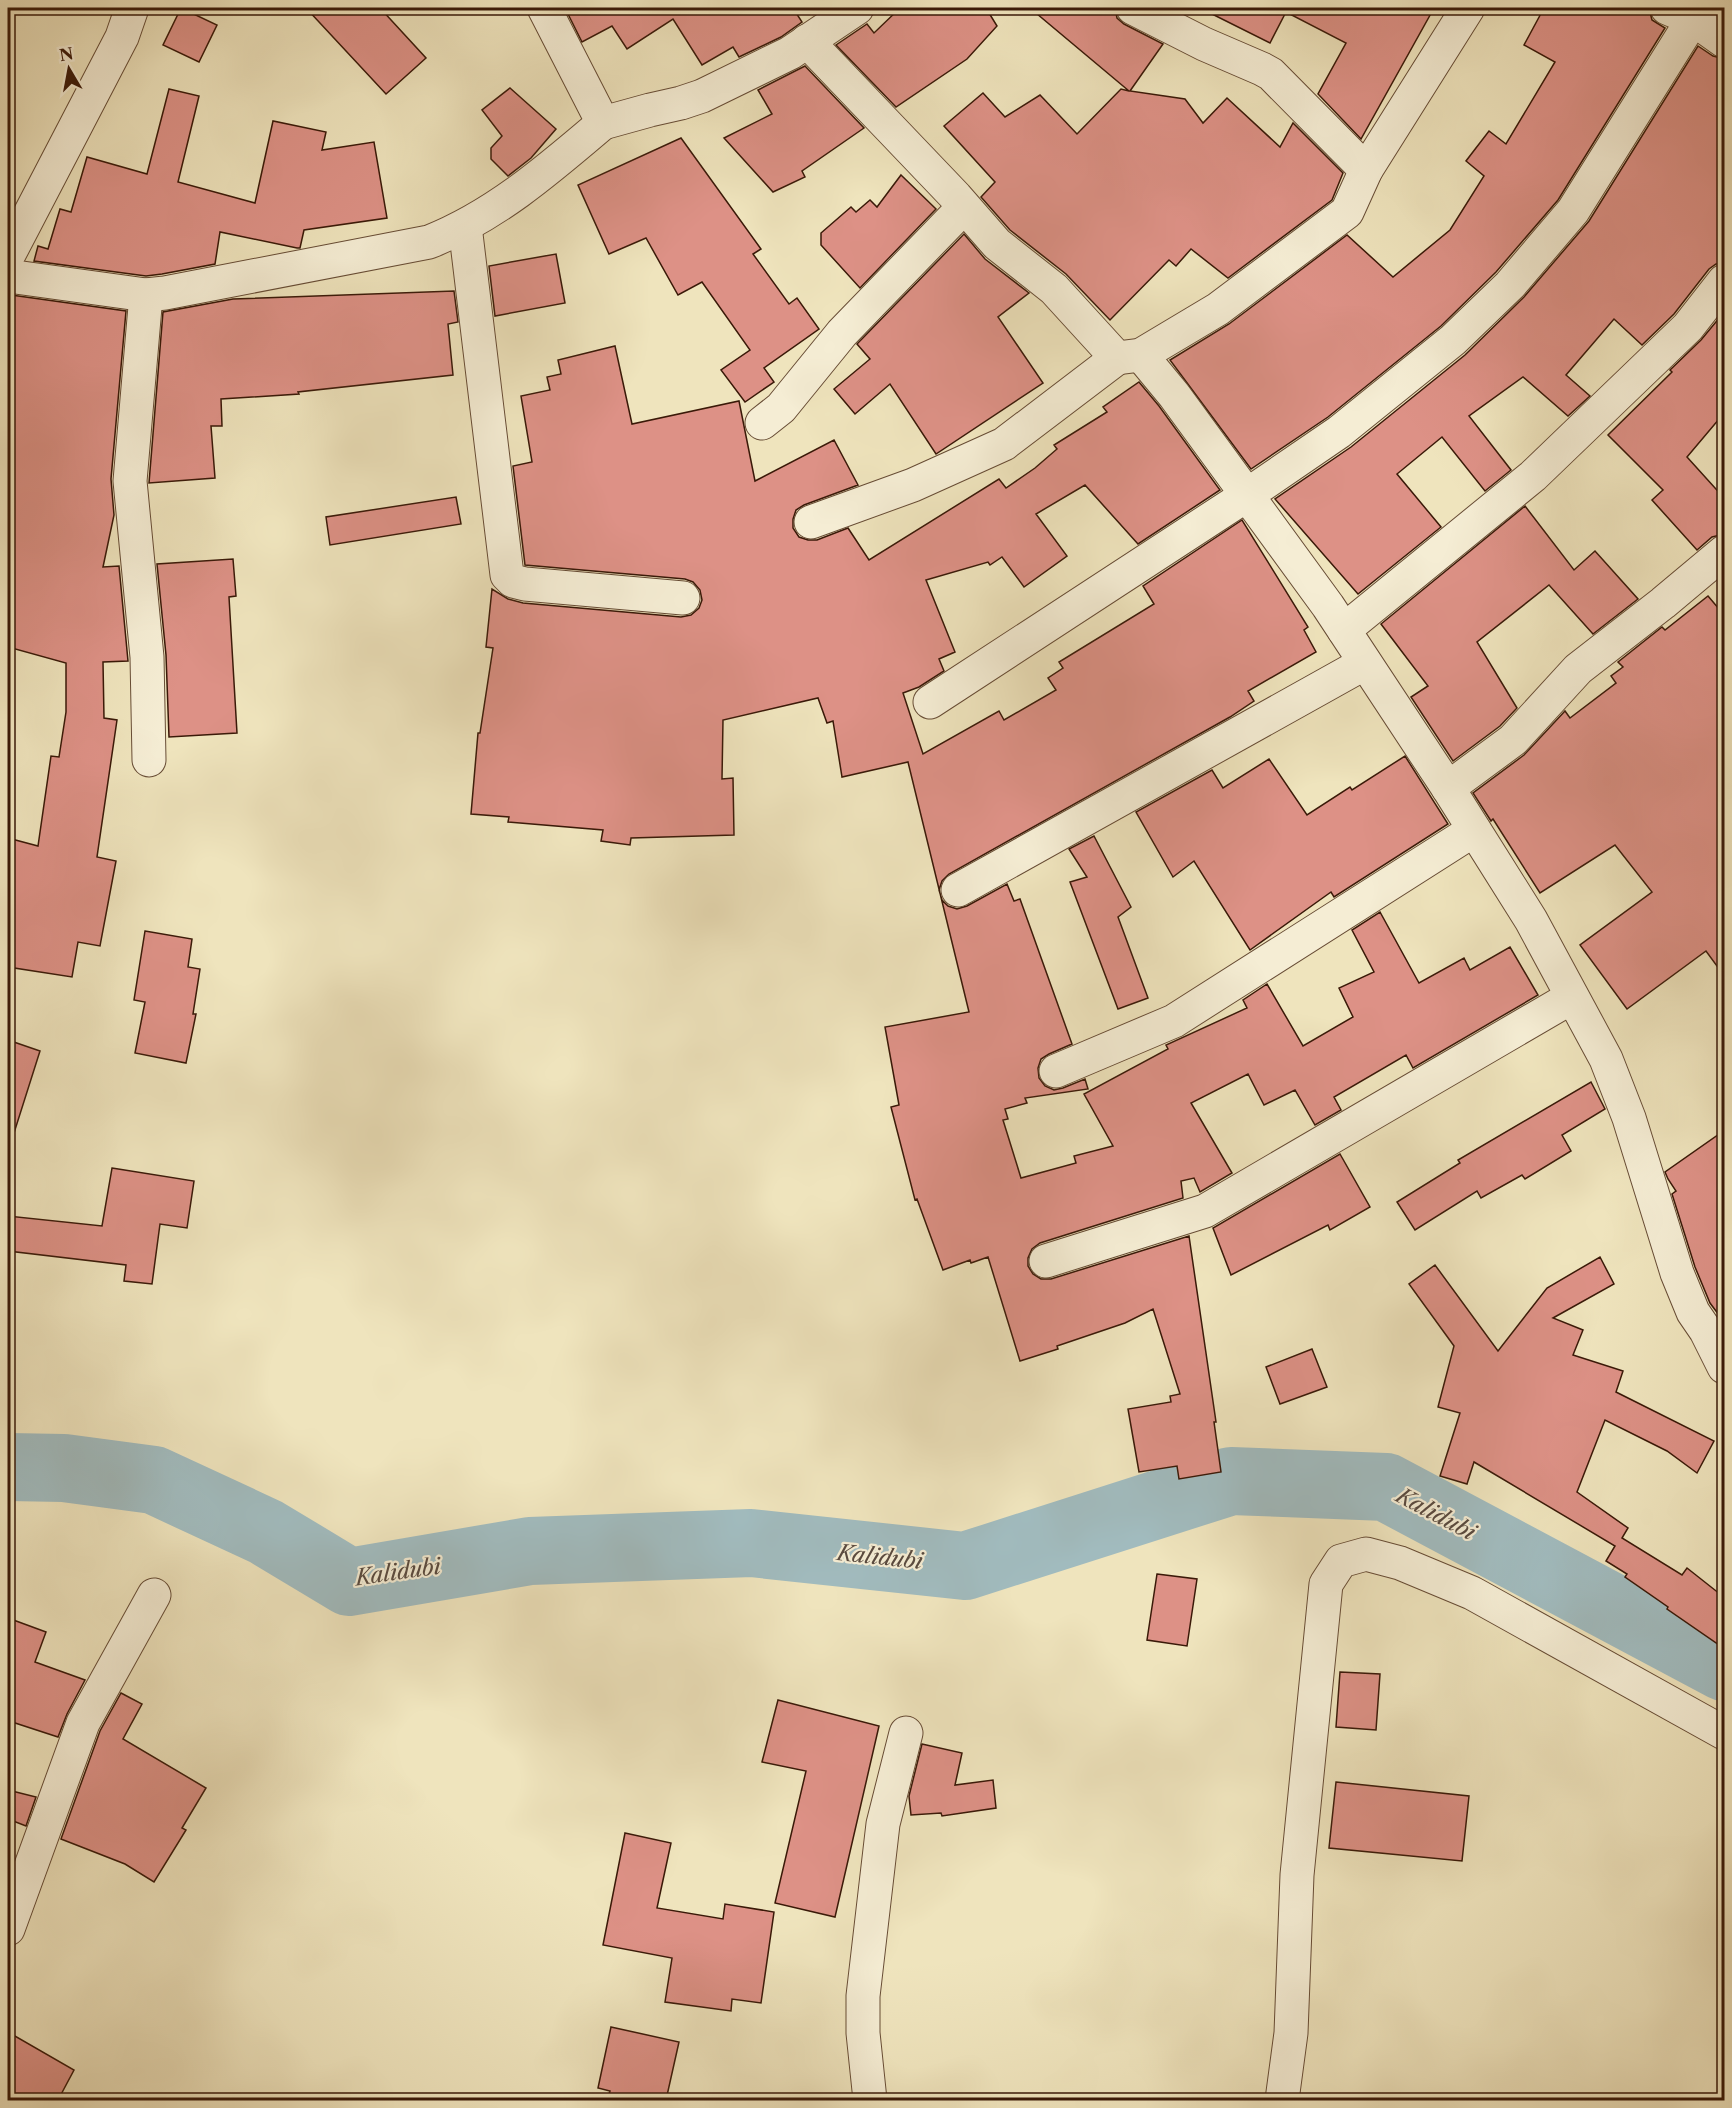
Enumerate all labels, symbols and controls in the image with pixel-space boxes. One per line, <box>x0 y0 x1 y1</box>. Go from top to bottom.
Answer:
north arrow <box>39 39 99 99</box>
text: N <box>58 43 75 65</box>
water label: Kalidubi <box>1390 1481 1481 1547</box>
water label: Kalidubi <box>834 1539 925 1575</box>
water label: Kalidubi <box>352 1553 443 1592</box>

